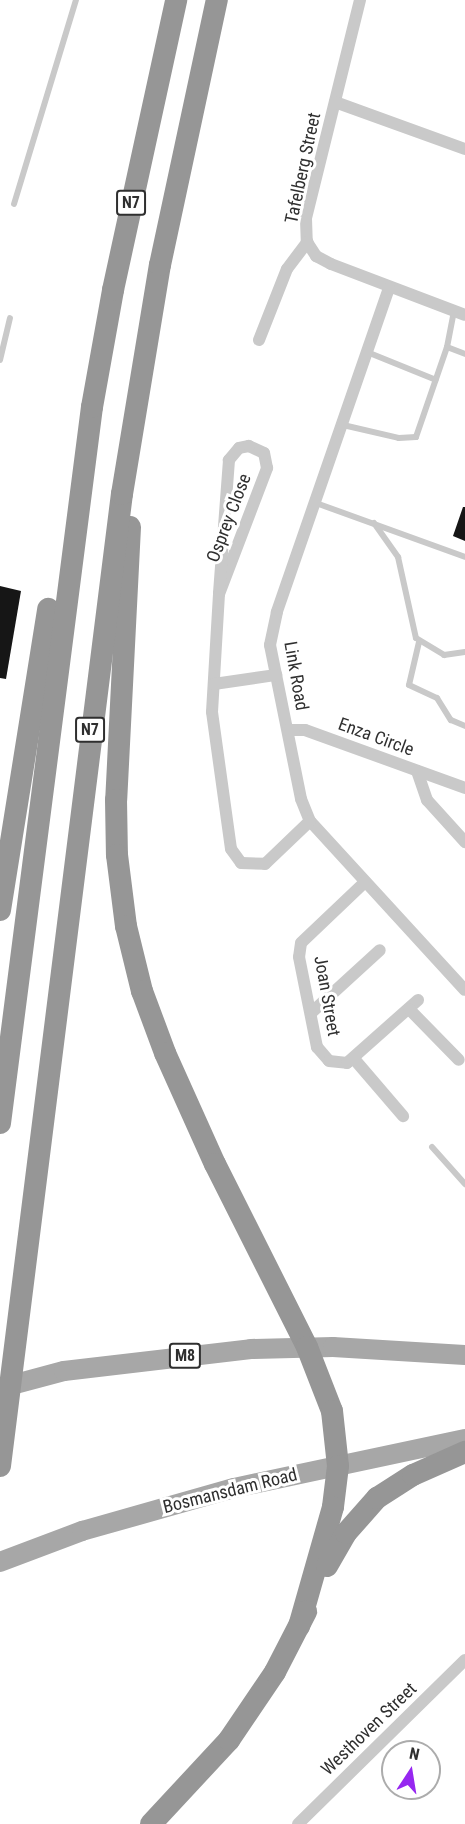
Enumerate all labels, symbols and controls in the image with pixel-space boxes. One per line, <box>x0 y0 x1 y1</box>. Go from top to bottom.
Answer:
street label: Tafelberg Street <box>281 111 325 225</box>
road number: N7 <box>116 190 146 216</box>
street label: Osprey Close <box>202 471 256 565</box>
street label: Link Road <box>279 640 313 712</box>
street label: Enza Circle <box>335 713 417 761</box>
road number: N7 <box>75 717 105 743</box>
street label: Joan Street <box>309 954 345 1038</box>
road number: M8 <box>168 1343 201 1369</box>
street label: Bosmansdam Road <box>161 1464 299 1518</box>
street label: Westhoven Street <box>317 1678 421 1780</box>
north arrow <box>381 1740 441 1800</box>
text: N <box>408 1744 421 1764</box>

